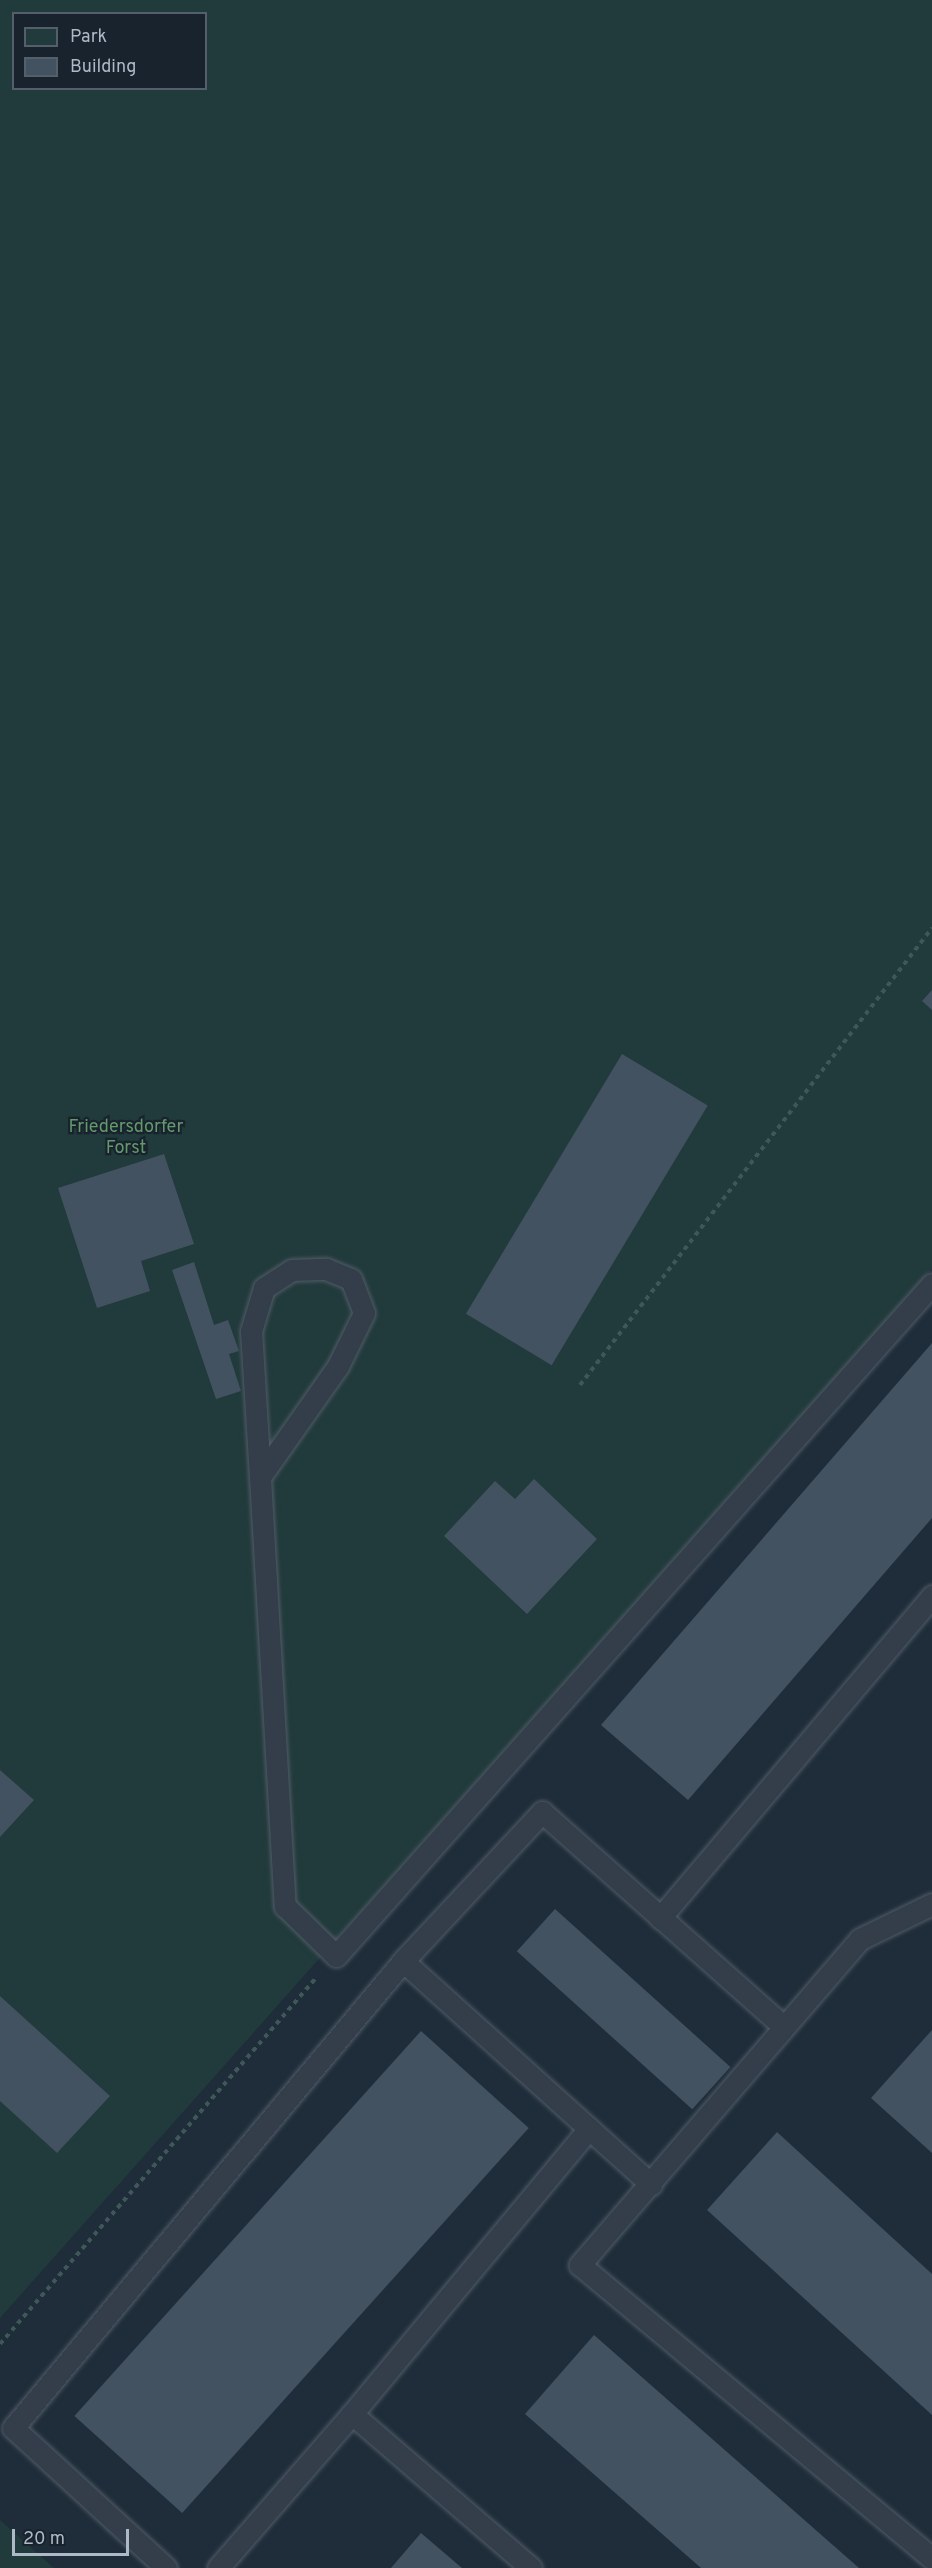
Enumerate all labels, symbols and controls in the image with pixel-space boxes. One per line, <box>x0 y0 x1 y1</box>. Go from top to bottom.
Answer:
legend <box>12 12 207 90</box>
text: Park <box>70 26 107 49</box>
text: Building <box>70 56 136 79</box>
park label: Friedersdorfer Forst <box>69 1118 183 1160</box>
scale bar <box>15 2517 132 2555</box>
text: 20 m <box>23 2528 65 2551</box>

